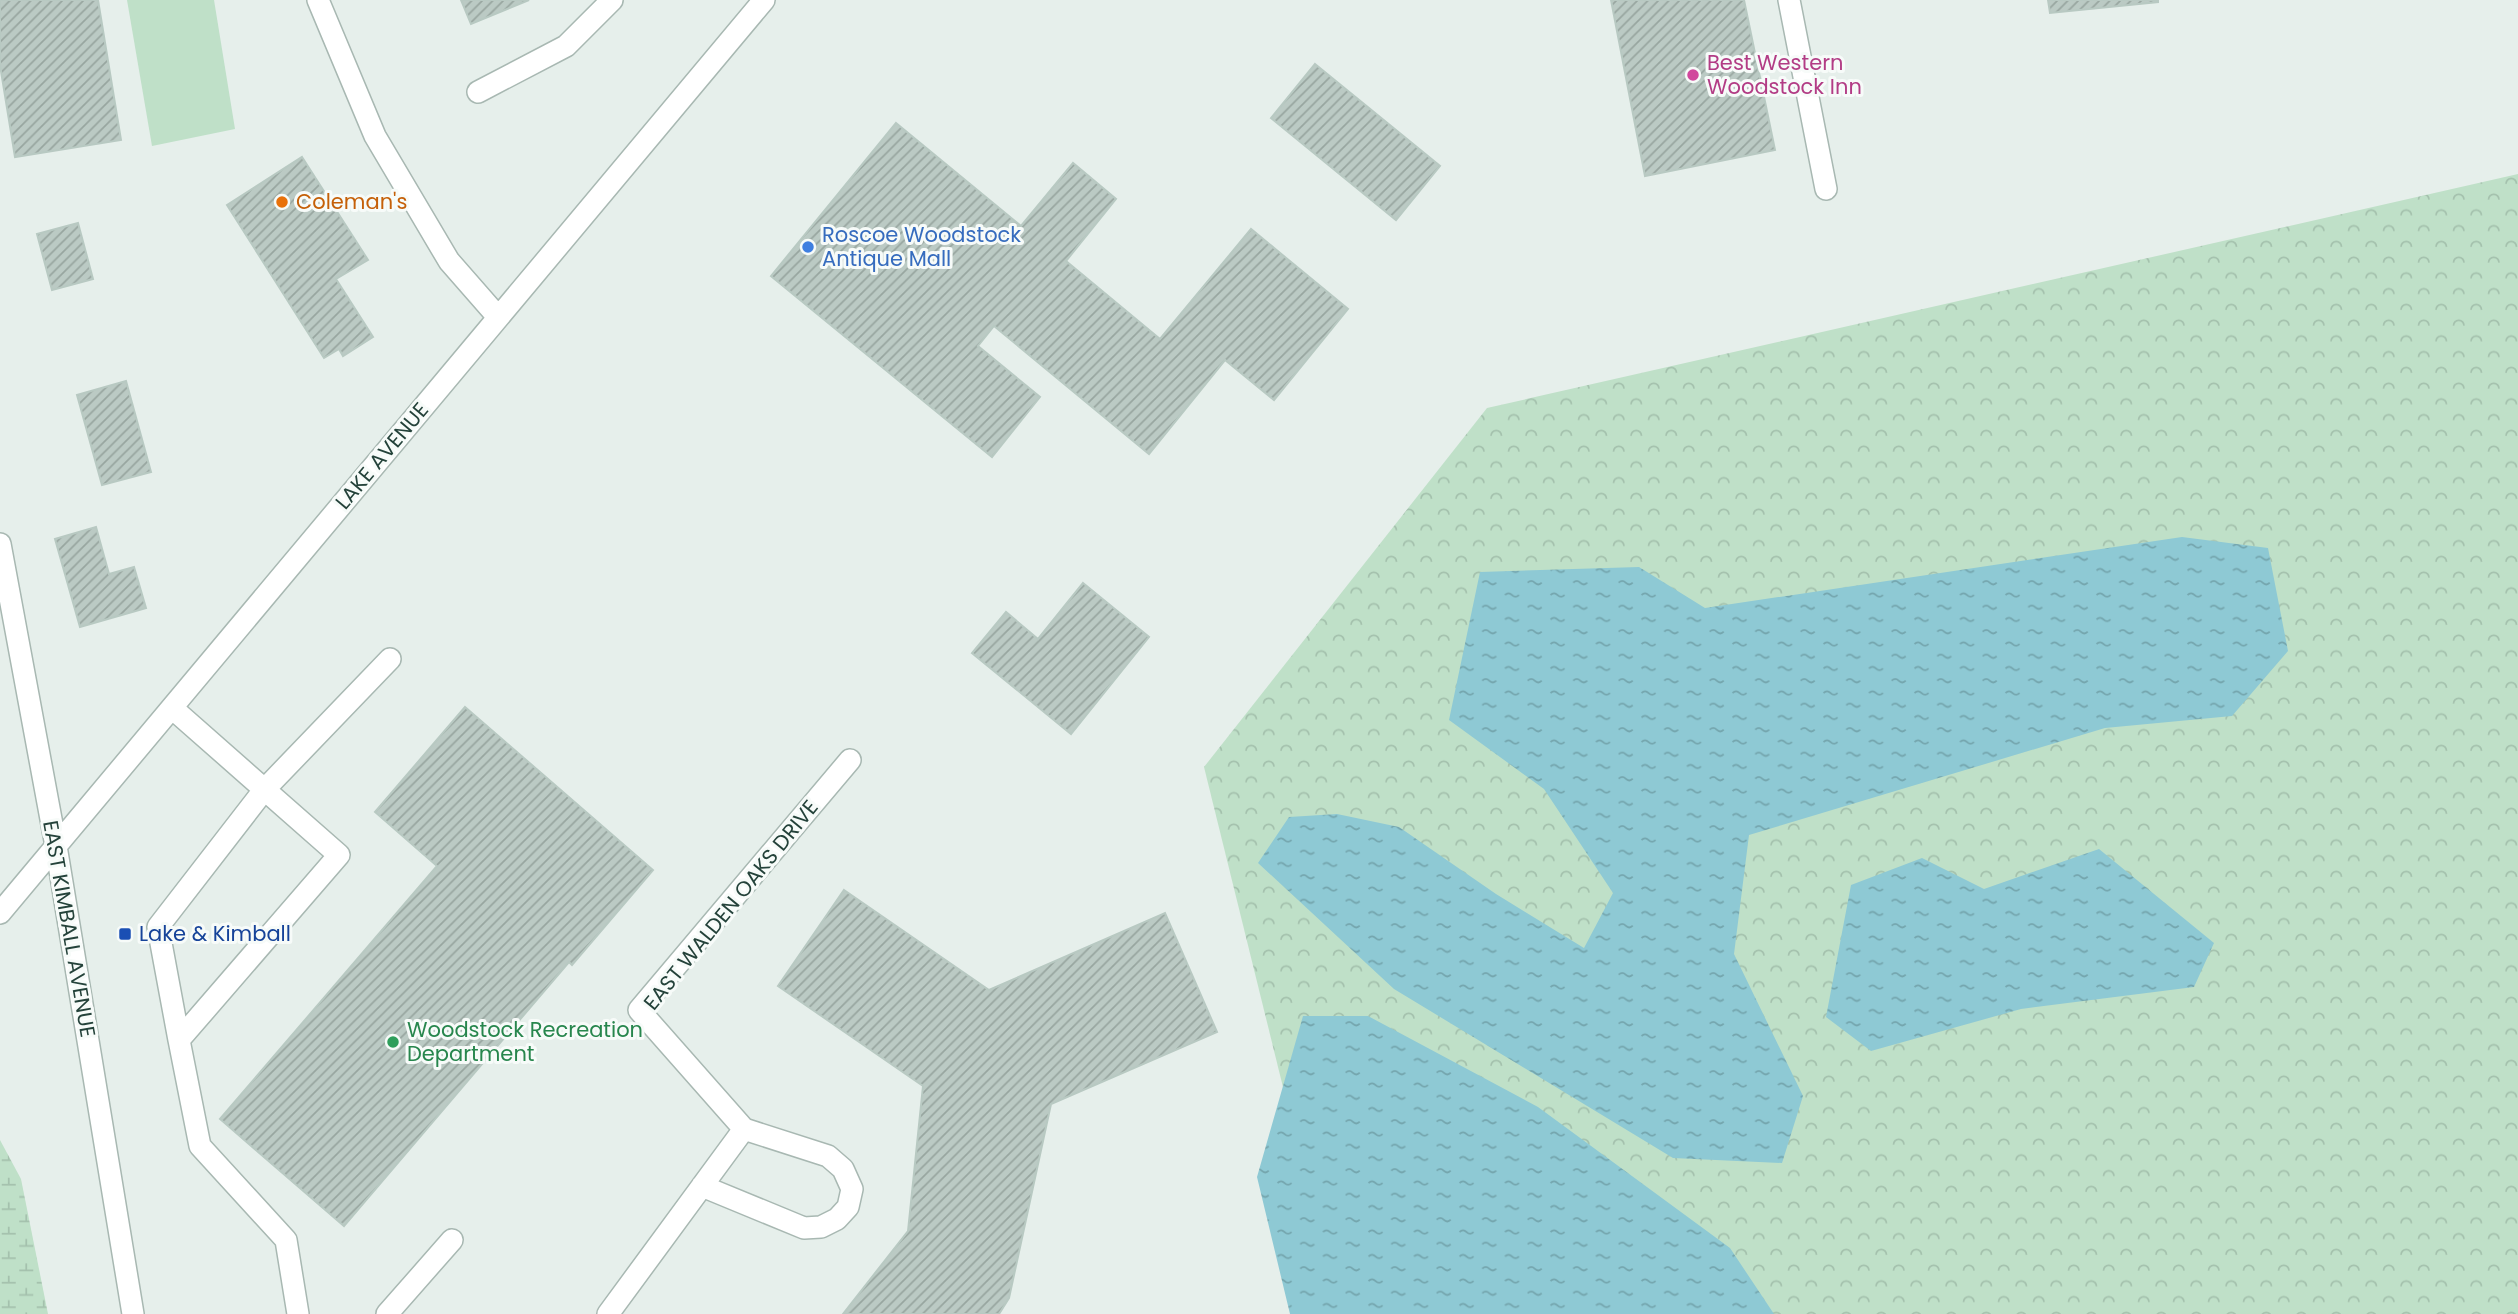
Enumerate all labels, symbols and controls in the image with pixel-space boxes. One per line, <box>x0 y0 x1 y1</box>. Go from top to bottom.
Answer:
place label: Best Western Woodstock Inn <box>1707 48 1862 101</box>
marker: Best Western Woodstock Inn <box>1685 67 1701 83</box>
place label: Coleman's <box>296 187 407 216</box>
marker: Coleman's <box>274 194 290 210</box>
place label: Roscoe Woodstock Antique Mall <box>822 220 1021 273</box>
marker: Roscoe Woodstock Antique Mall <box>800 239 816 255</box>
street label: LAKE AVENUE <box>328 396 435 515</box>
street label: EAST WALDEN OAKS DRIVE <box>637 793 825 1016</box>
street label: EAST KIMBALL AVENUE <box>36 818 103 1040</box>
place label: Lake & Kimball <box>139 919 291 948</box>
marker: Lake & Kimball <box>117 926 133 942</box>
place label: Woodstock Recreation Department <box>407 1015 643 1068</box>
marker: Woodstock Recreation Department <box>385 1034 401 1050</box>

